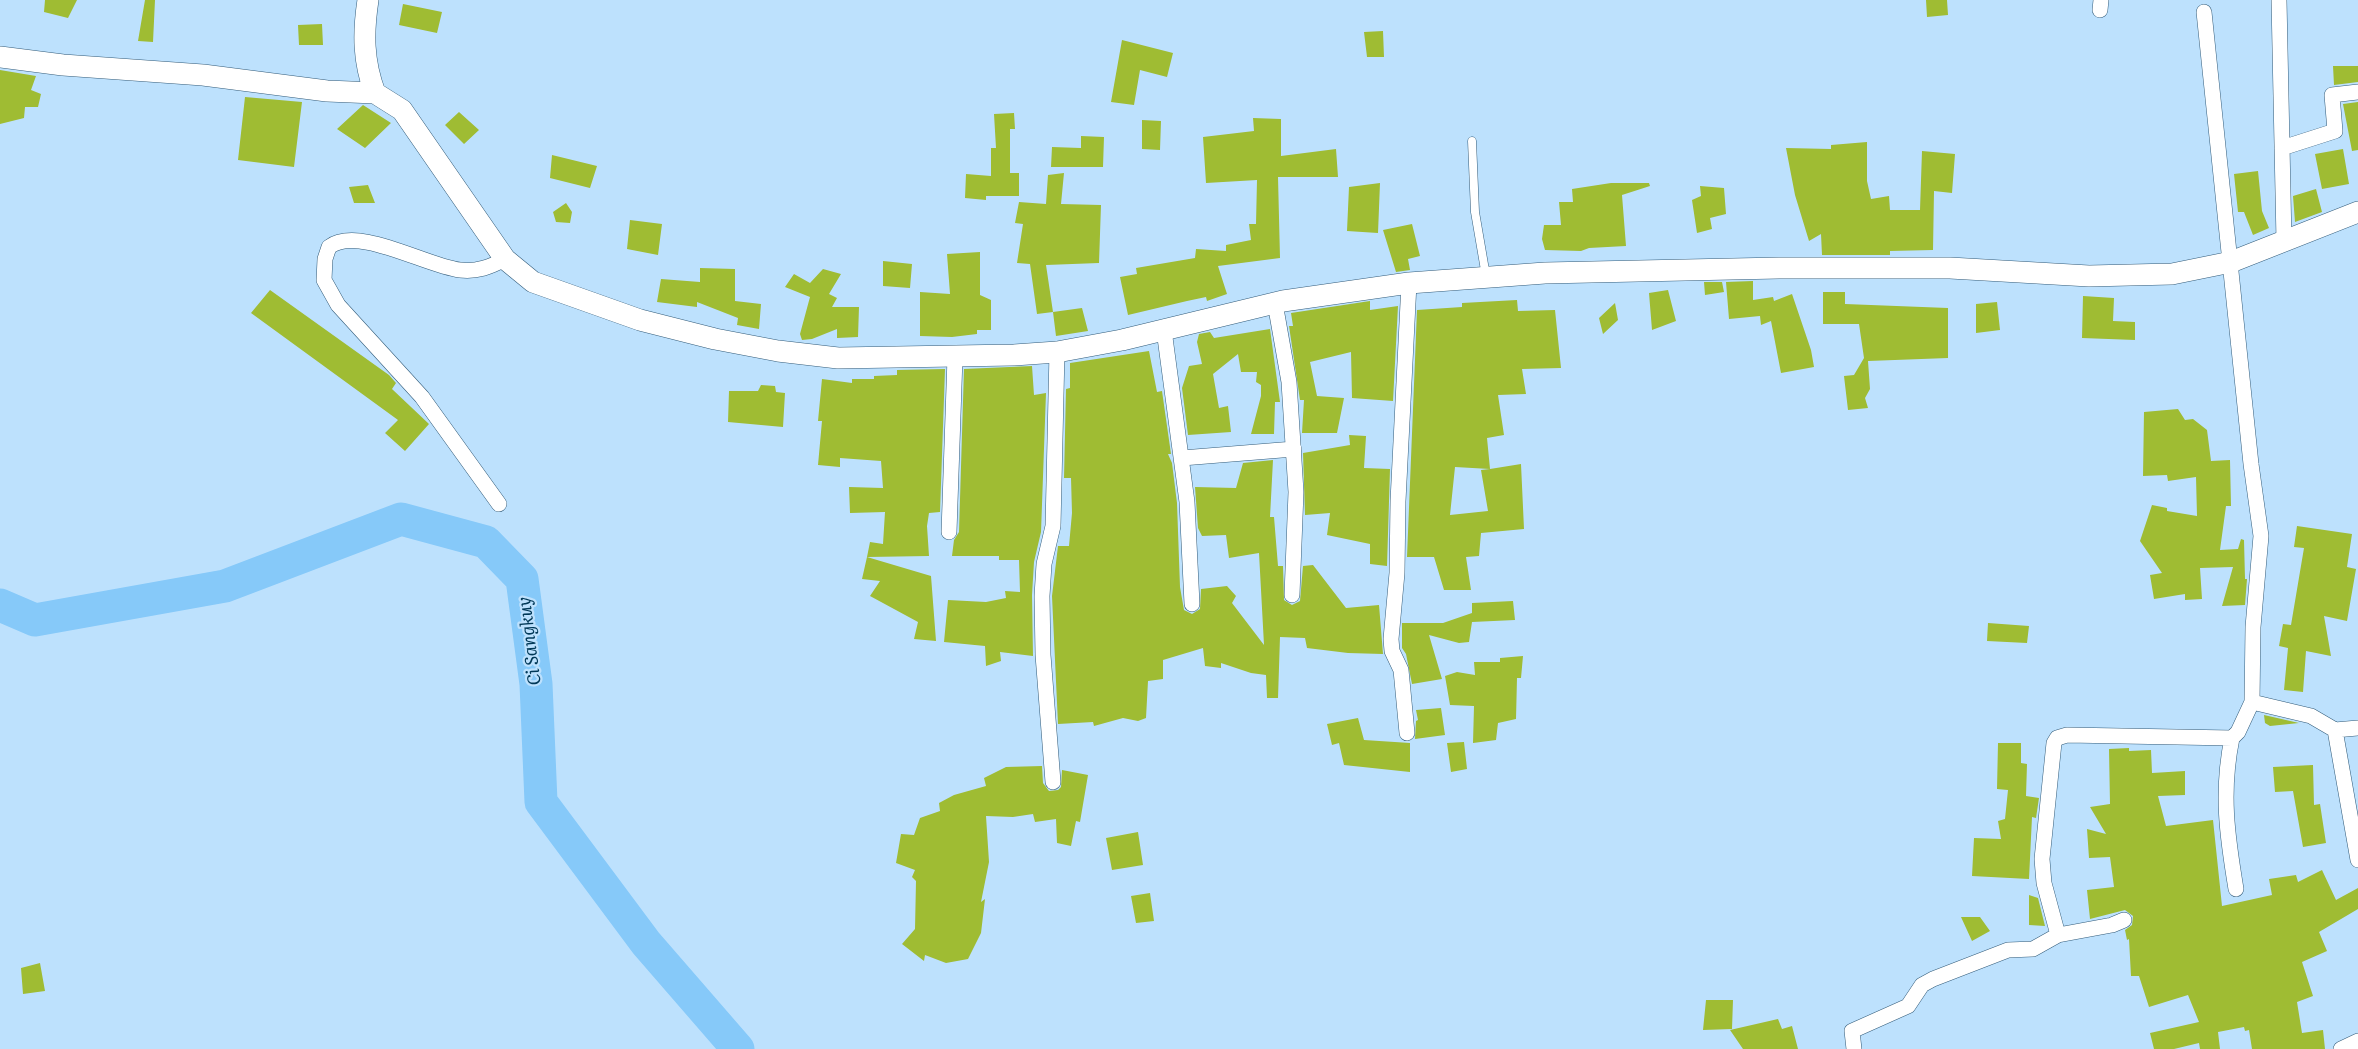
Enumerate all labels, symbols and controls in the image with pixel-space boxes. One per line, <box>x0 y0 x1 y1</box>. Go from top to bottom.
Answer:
water label: Ci Sangkuy <box>514 596 546 686</box>

